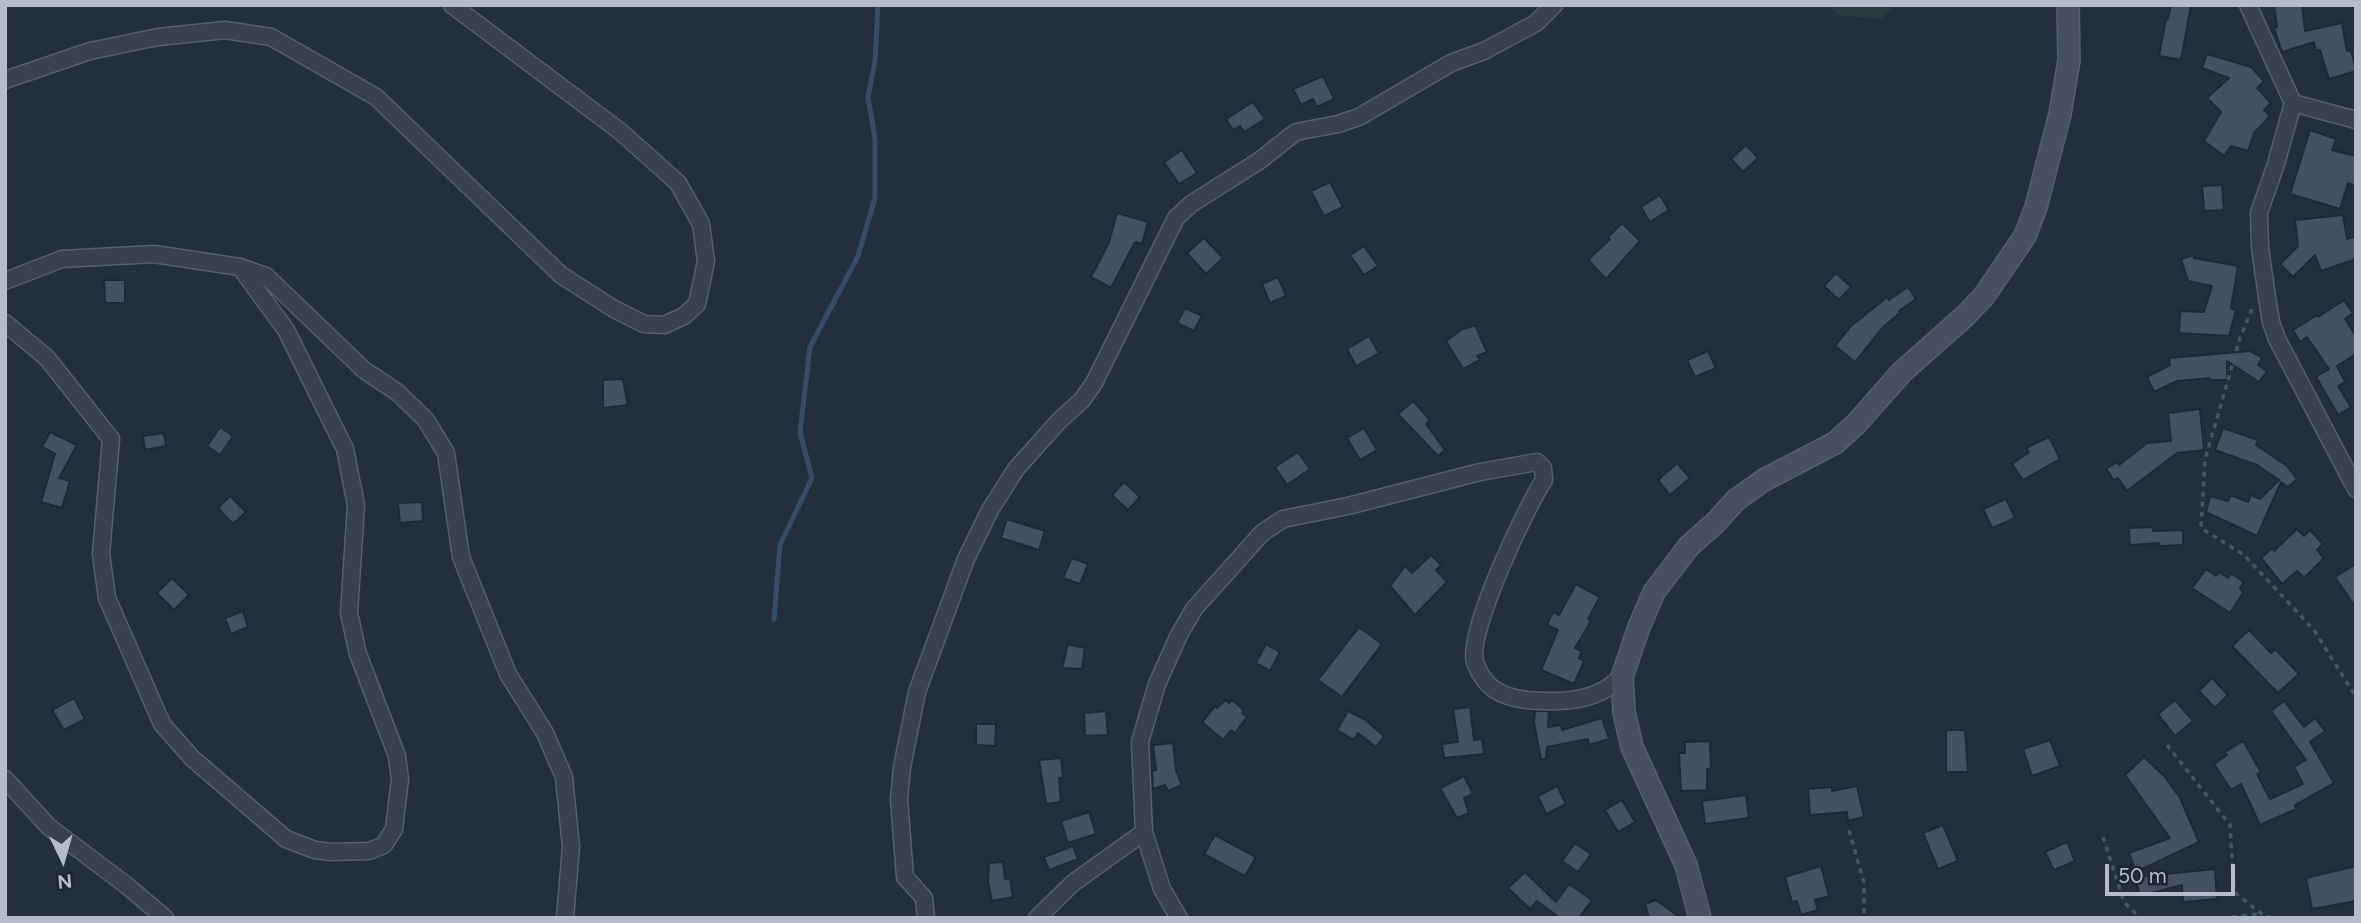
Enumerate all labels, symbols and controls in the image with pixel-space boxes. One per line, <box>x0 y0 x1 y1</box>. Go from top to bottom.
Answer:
north arrow <box>28 825 98 895</box>
scale bar <box>2109 850 2238 894</box>
text: 50 m <box>2118 863 2167 888</box>
text: N <box>57 869 73 894</box>

